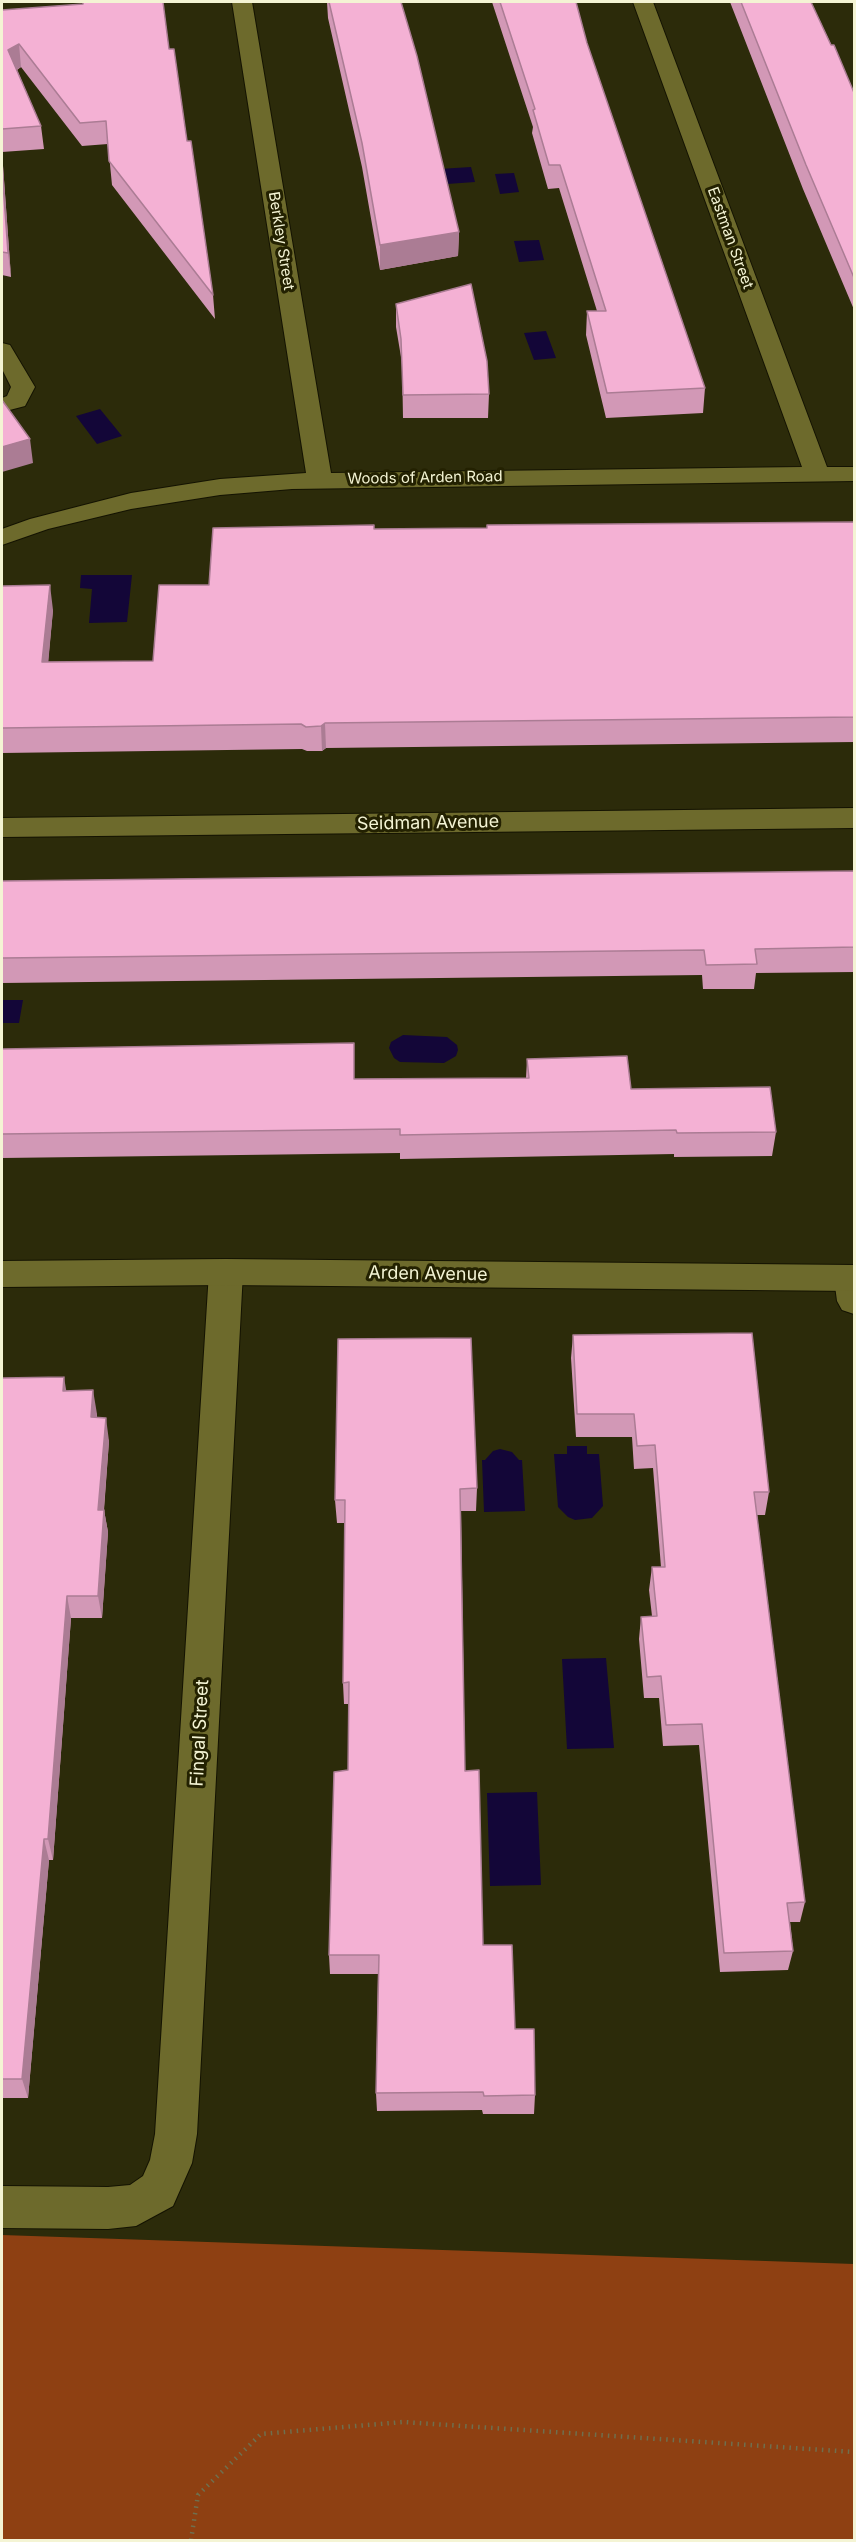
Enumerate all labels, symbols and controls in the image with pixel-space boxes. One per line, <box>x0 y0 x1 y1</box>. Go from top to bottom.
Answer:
street label: Eastman Street <box>703 185 757 291</box>
street label: Berkley Street <box>264 190 298 292</box>
street label: Woods of Arden Road <box>347 468 503 488</box>
street label: Seidman Avenue <box>357 811 499 835</box>
street label: Arden Avenue <box>368 1262 488 1286</box>
street label: Fingal Street <box>186 1679 214 1787</box>

